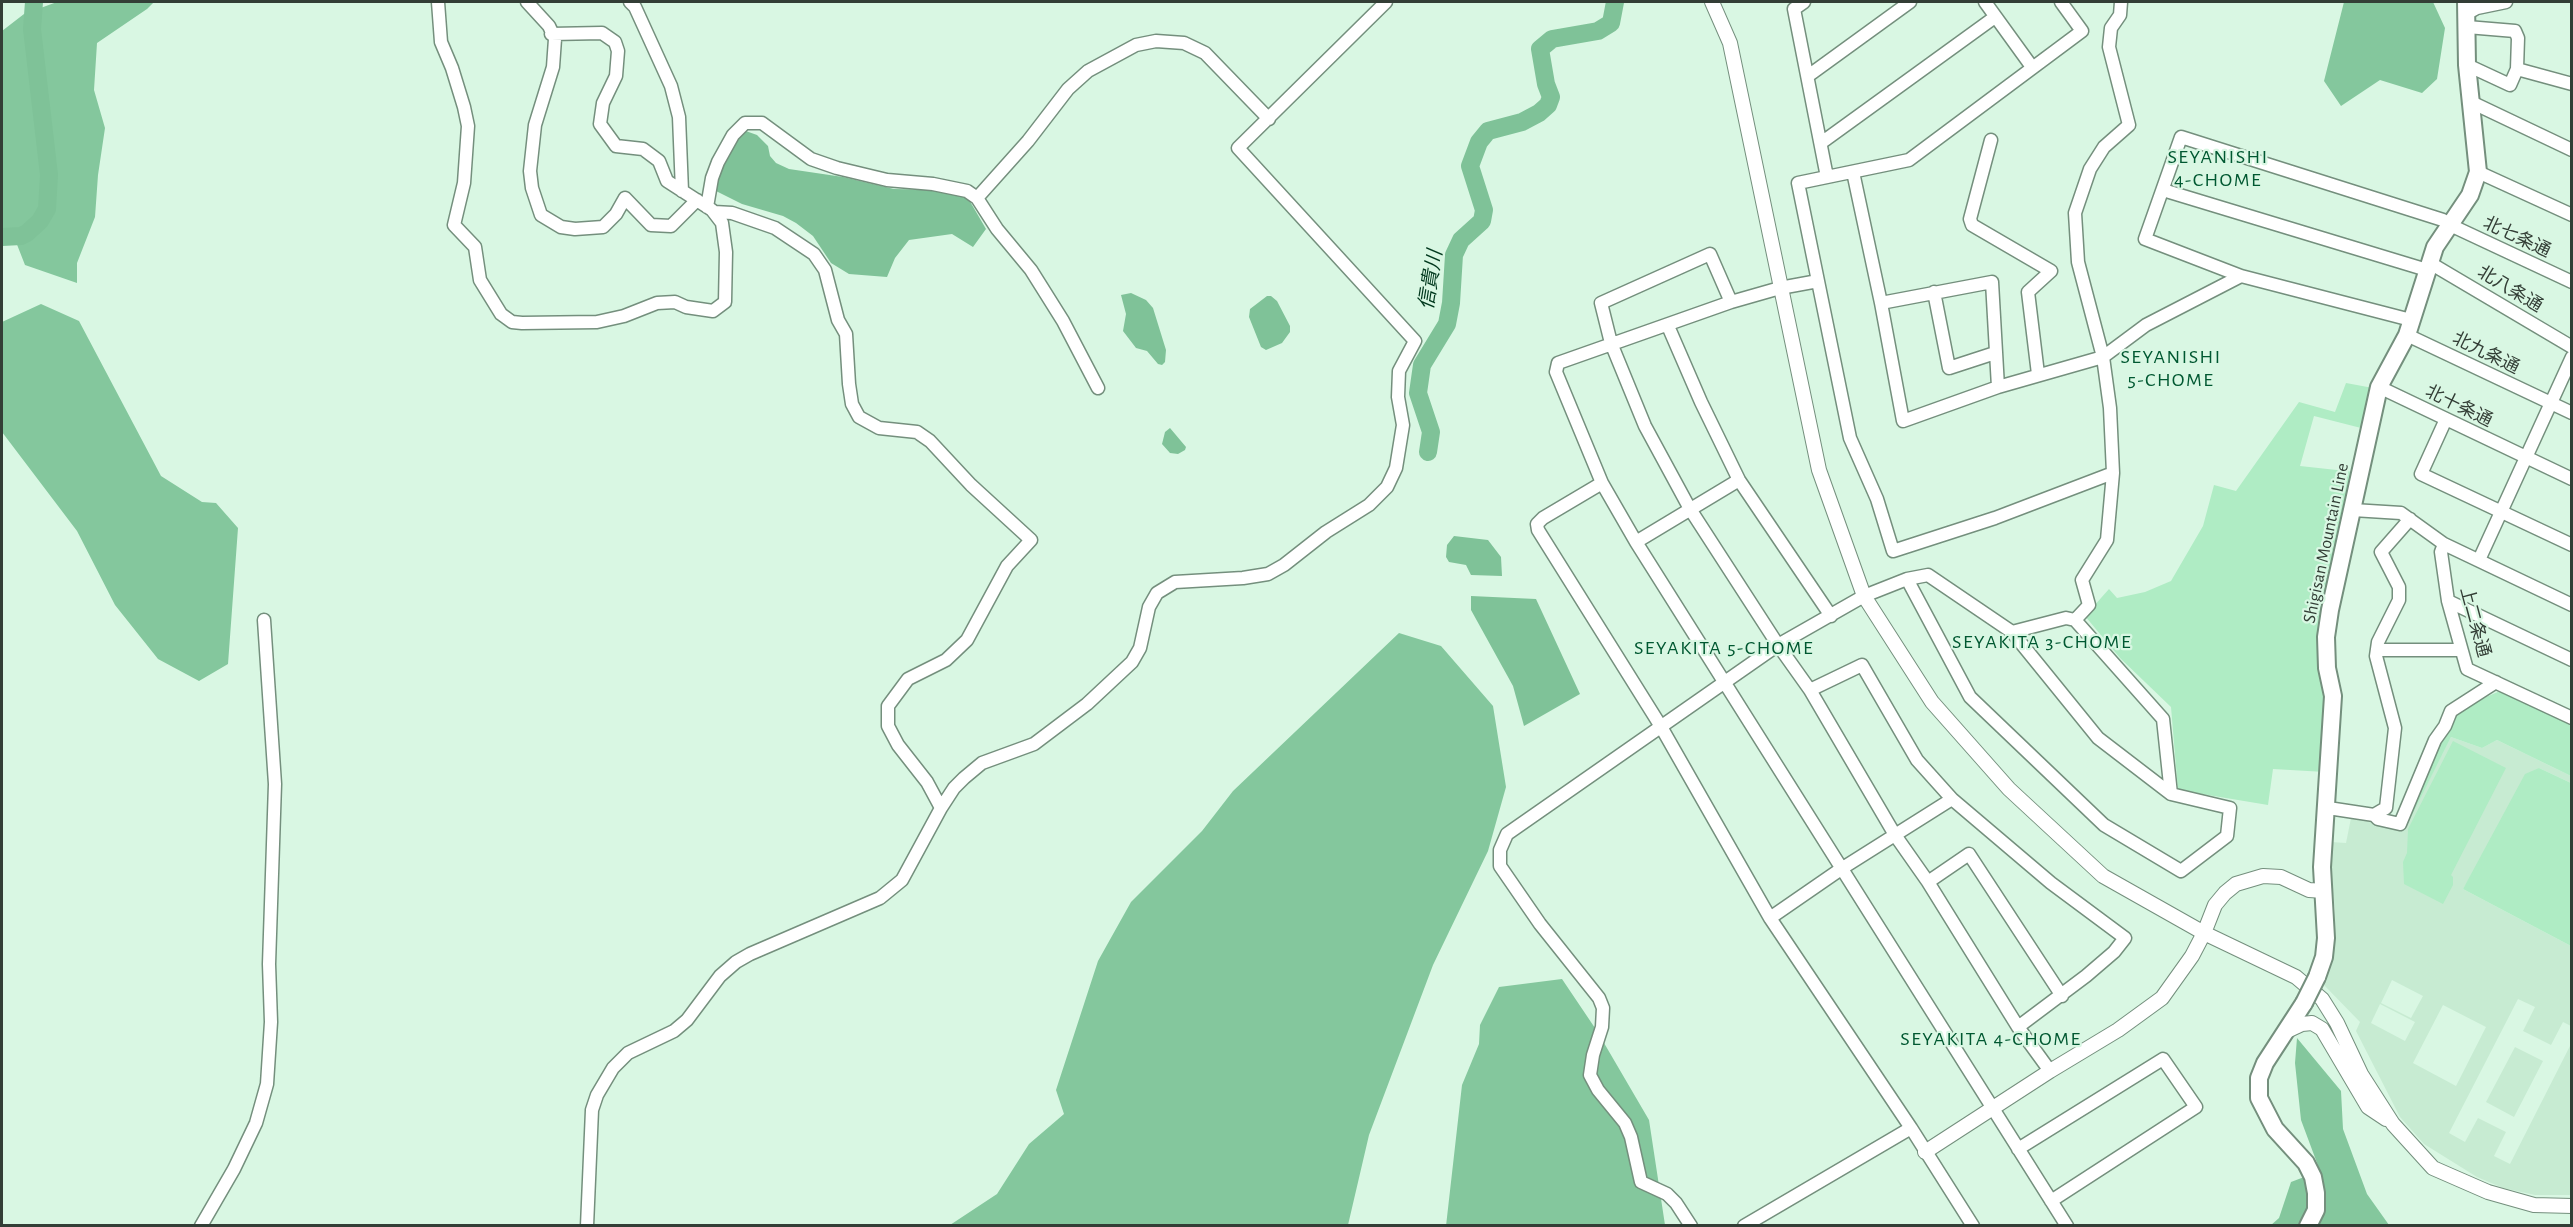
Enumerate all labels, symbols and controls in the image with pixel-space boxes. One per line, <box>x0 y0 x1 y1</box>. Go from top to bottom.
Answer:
district label: SEYANISHI 4-CHOME <box>2167 145 2269 192</box>
street label: 北七条通 <box>2480 212 2554 262</box>
water label: 信貴川 <box>1414 248 1448 312</box>
street label: 北八条通 <box>2474 261 2546 317</box>
street label: 北九条通 <box>2449 328 2523 378</box>
district label: SEYANISHI 5-CHOME <box>2120 345 2222 392</box>
street label: 北十条通 <box>2422 381 2496 431</box>
street label: Shigisan Mountain Line <box>2298 461 2354 625</box>
street label: 上二条通 <box>2455 584 2495 660</box>
district label: SEYAKITA 3-CHOME <box>1952 630 2132 654</box>
district label: SEYAKITA 5-CHOME <box>1634 636 1814 660</box>
district label: SEYAKITA 4-CHOME <box>1900 1027 2082 1051</box>

